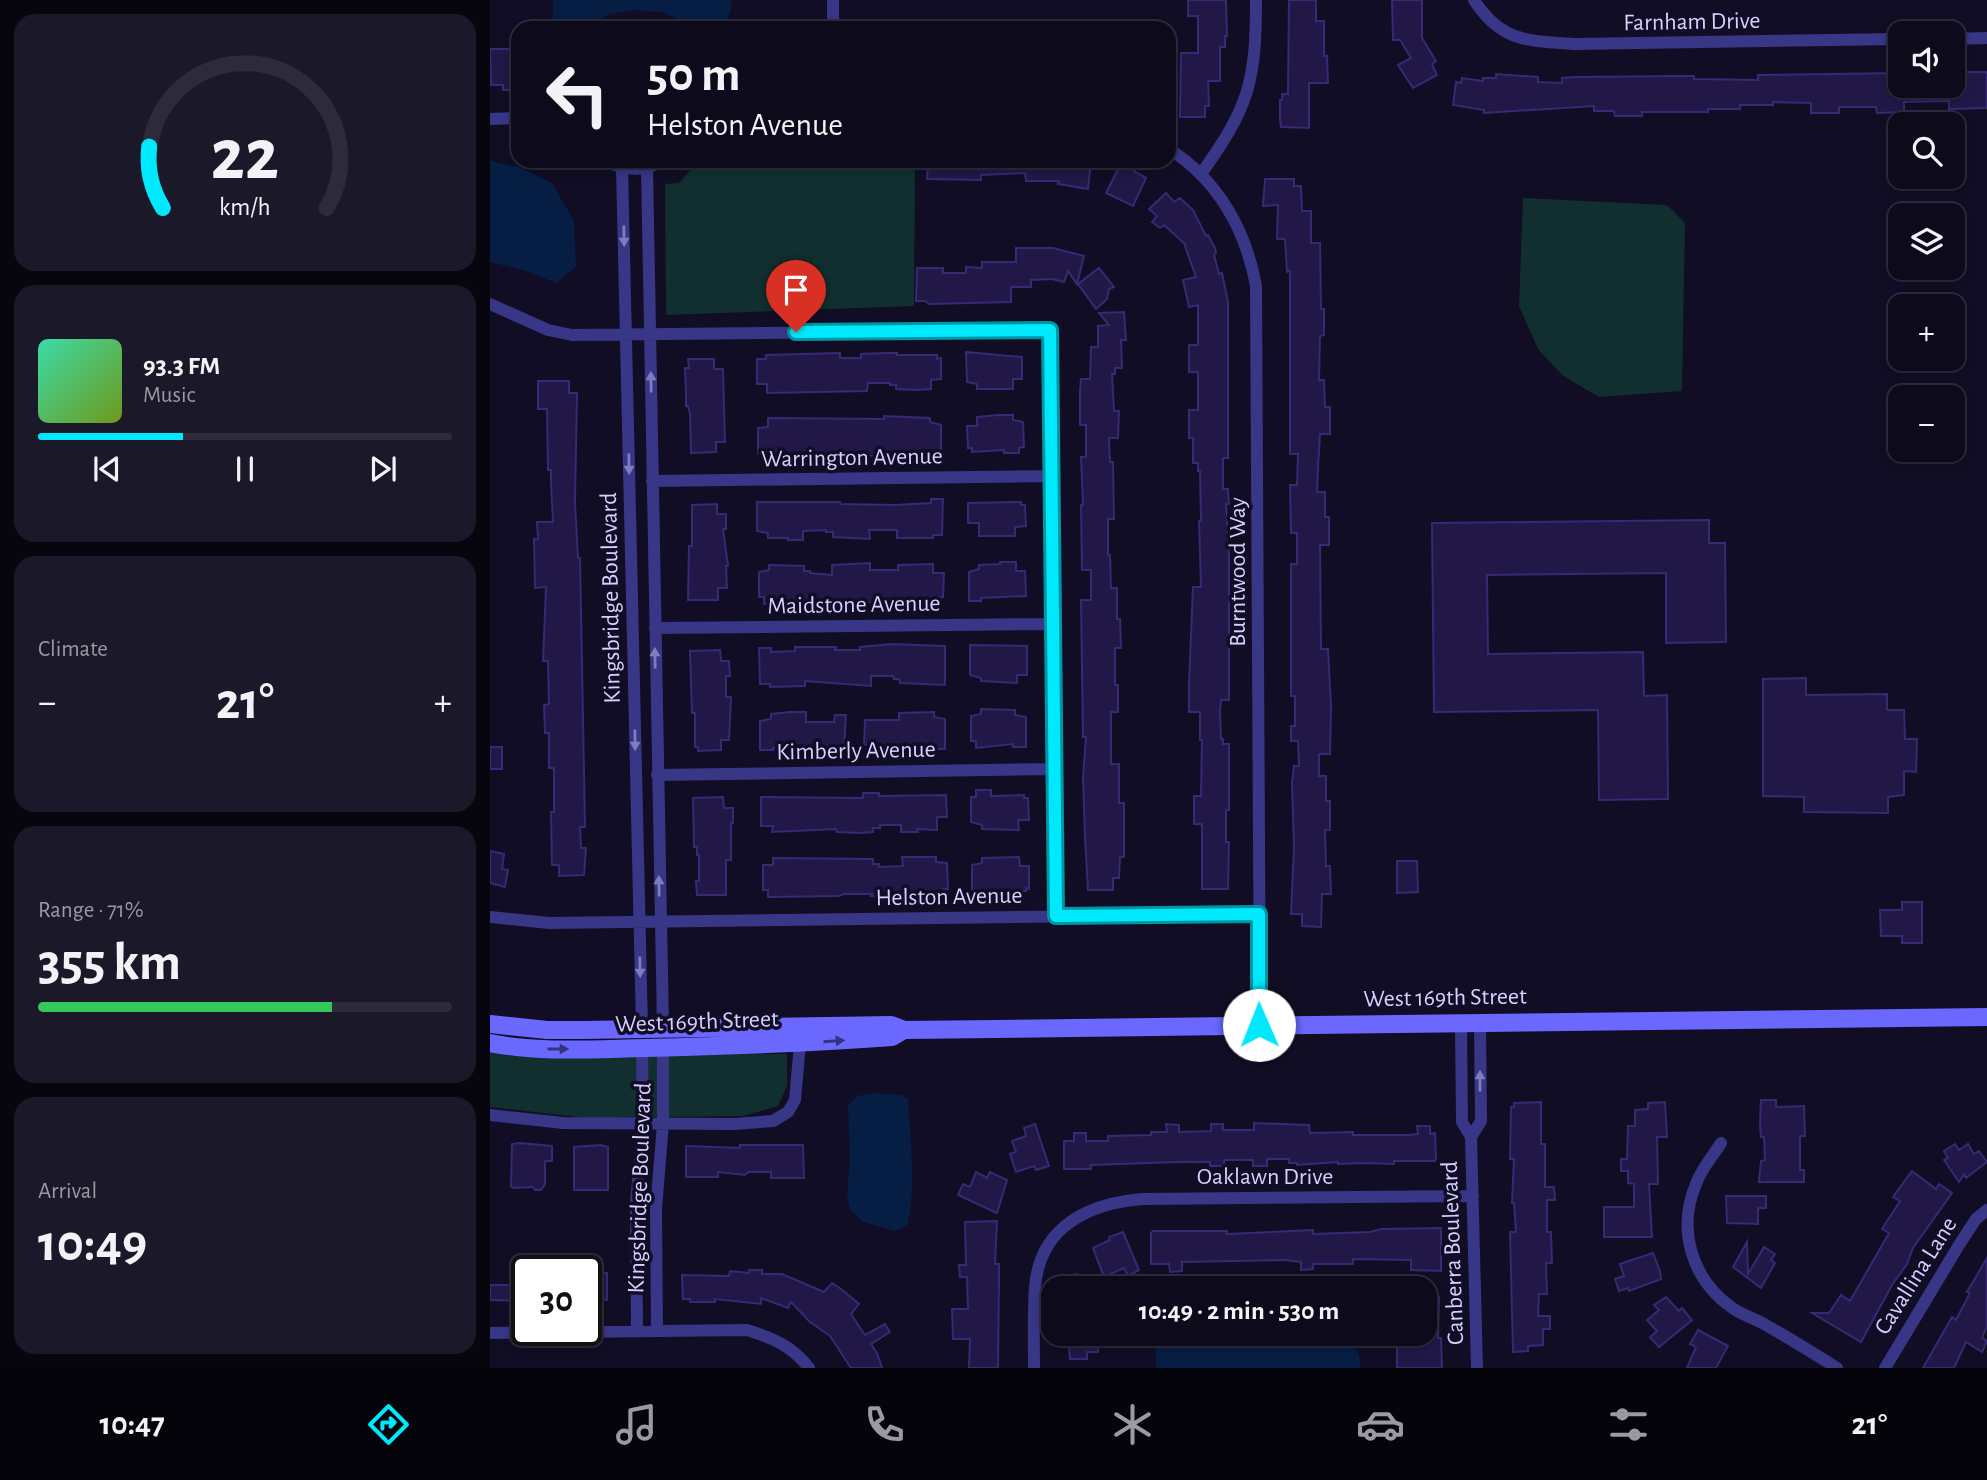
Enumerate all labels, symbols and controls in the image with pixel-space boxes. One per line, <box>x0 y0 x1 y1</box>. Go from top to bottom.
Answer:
street label: Farnham Drive <box>1623 9 1761 35</box>
map controls <box>1888 21 1965 462</box>
button: sound <box>1888 21 1965 98</box>
icon: left <box>532 49 623 140</box>
text: 50 m <box>647 51 741 100</box>
text: Helston Avenue <box>647 109 843 141</box>
button: search <box>1888 112 1965 189</box>
text: 22 <box>211 121 279 194</box>
text: km/h <box>219 195 271 220</box>
button: layers <box>1888 203 1965 280</box>
one-way arrow <box>618 225 630 247</box>
pin <box>766 260 826 332</box>
icon: arrive <box>777 271 815 309</box>
button: + <box>1888 294 1965 371</box>
text: 93.3 FM <box>143 353 220 379</box>
one-way arrow <box>645 371 657 393</box>
text: Music <box>143 384 195 407</box>
button: − <box>1888 385 1965 462</box>
street label: Warrington Avenue <box>761 444 943 472</box>
icon: previous <box>88 450 126 488</box>
icon: pause <box>226 450 264 488</box>
icon: next <box>364 450 402 488</box>
one-way arrow <box>623 453 635 475</box>
street label: Kingsbridge Boulevard <box>597 492 625 704</box>
street label: Burntwood Way <box>1226 497 1250 647</box>
street label: Maidstone Avenue <box>767 591 941 619</box>
text: Climate <box>38 638 108 661</box>
one-way arrow <box>650 647 661 669</box>
text: 21° <box>216 676 274 728</box>
text: − <box>38 684 56 722</box>
text: + <box>434 684 452 722</box>
one-way arrow <box>629 729 641 751</box>
street label: Kimberly Avenue <box>776 738 936 764</box>
one-way arrow <box>653 875 665 897</box>
street label: Helston Avenue <box>875 884 1023 910</box>
text: Range · 71% <box>38 899 144 922</box>
text: 355 km <box>38 937 181 989</box>
one-way arrow <box>635 957 646 979</box>
street label: West 169th Street <box>1363 985 1527 1011</box>
position arrow <box>1222 988 1296 1062</box>
street label: West 169th Street <box>615 1007 779 1037</box>
one-way arrow <box>823 1036 845 1047</box>
one-way arrow <box>547 1043 569 1055</box>
one-way arrow <box>1474 1070 1486 1092</box>
street label: Kingsbridge Boulevard <box>624 1082 656 1294</box>
street label: Canberra Boulevard <box>1438 1161 1468 1345</box>
street label: Oaklawn Drive <box>1197 1165 1333 1189</box>
text: Arrival <box>38 1180 97 1203</box>
street label: Cavallina Lane <box>1870 1213 1962 1339</box>
text: 10:49 <box>38 1218 147 1270</box>
speed limit sign: 30 <box>511 1255 602 1346</box>
text: 10:49 · 2 min · 530 m <box>1139 1298 1339 1324</box>
icon: directions <box>364 1400 413 1449</box>
icon: music <box>612 1400 661 1449</box>
icon: phone <box>860 1400 909 1449</box>
icon: climate <box>1108 1400 1157 1449</box>
icon: car <box>1356 1400 1405 1449</box>
icon: filters <box>1604 1400 1653 1449</box>
text: 10:47 <box>99 1408 165 1440</box>
text: 21° <box>1851 1408 1887 1440</box>

